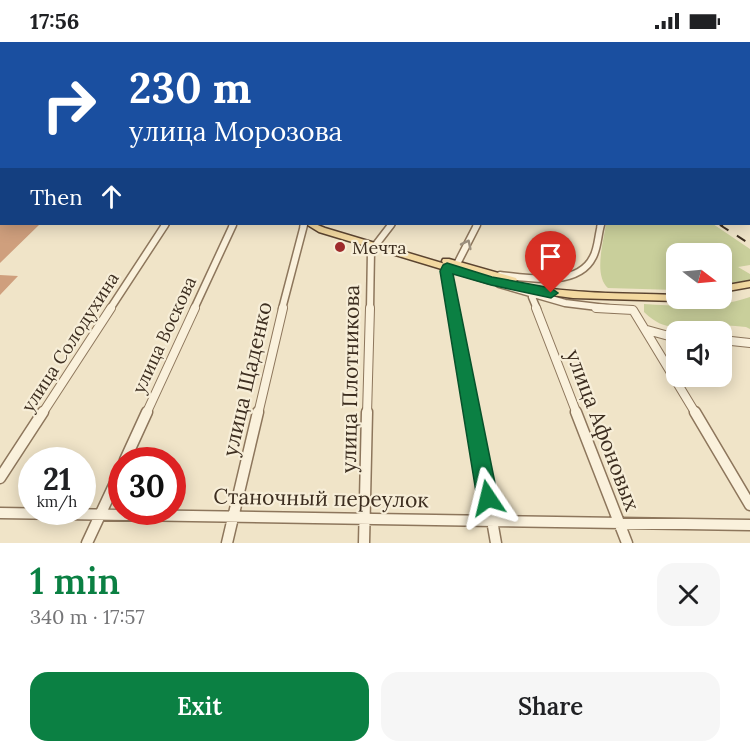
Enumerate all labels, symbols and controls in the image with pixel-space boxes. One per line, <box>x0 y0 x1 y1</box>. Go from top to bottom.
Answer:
text: 17:56 <box>30 7 79 35</box>
text: 230 m <box>129 61 251 115</box>
icon: right <box>30 66 108 144</box>
text: улица Морозова <box>129 114 342 148</box>
icon: ahead <box>95 180 128 213</box>
text: Then <box>30 183 83 211</box>
pin <box>525 231 576 293</box>
place label: Мечта <box>352 236 407 259</box>
one-way arrow <box>459 239 471 250</box>
marker: Мечта <box>333 240 347 254</box>
icon: arrive <box>534 240 567 273</box>
north arrow <box>666 243 732 309</box>
map controls <box>666 243 732 387</box>
street label: улица Солодухина <box>16 268 124 416</box>
street label: улица Воскова <box>127 273 201 397</box>
street label: улица Плотникова <box>335 284 365 473</box>
street label: улица Щаденко <box>216 299 278 459</box>
button: sound <box>666 321 732 387</box>
street label: улица Афоновых <box>560 345 646 515</box>
speed limit sign: 30 <box>108 447 186 525</box>
text: 21 <box>43 460 71 498</box>
position arrow <box>456 466 520 530</box>
street label: Станочный переулок <box>213 483 430 513</box>
text: km/h <box>37 492 77 511</box>
text: 1 min <box>30 558 120 604</box>
button: close <box>657 563 720 626</box>
text: 340 m · 17:57 <box>30 604 145 629</box>
button: Exit <box>30 672 369 741</box>
button: Share <box>381 672 720 741</box>

